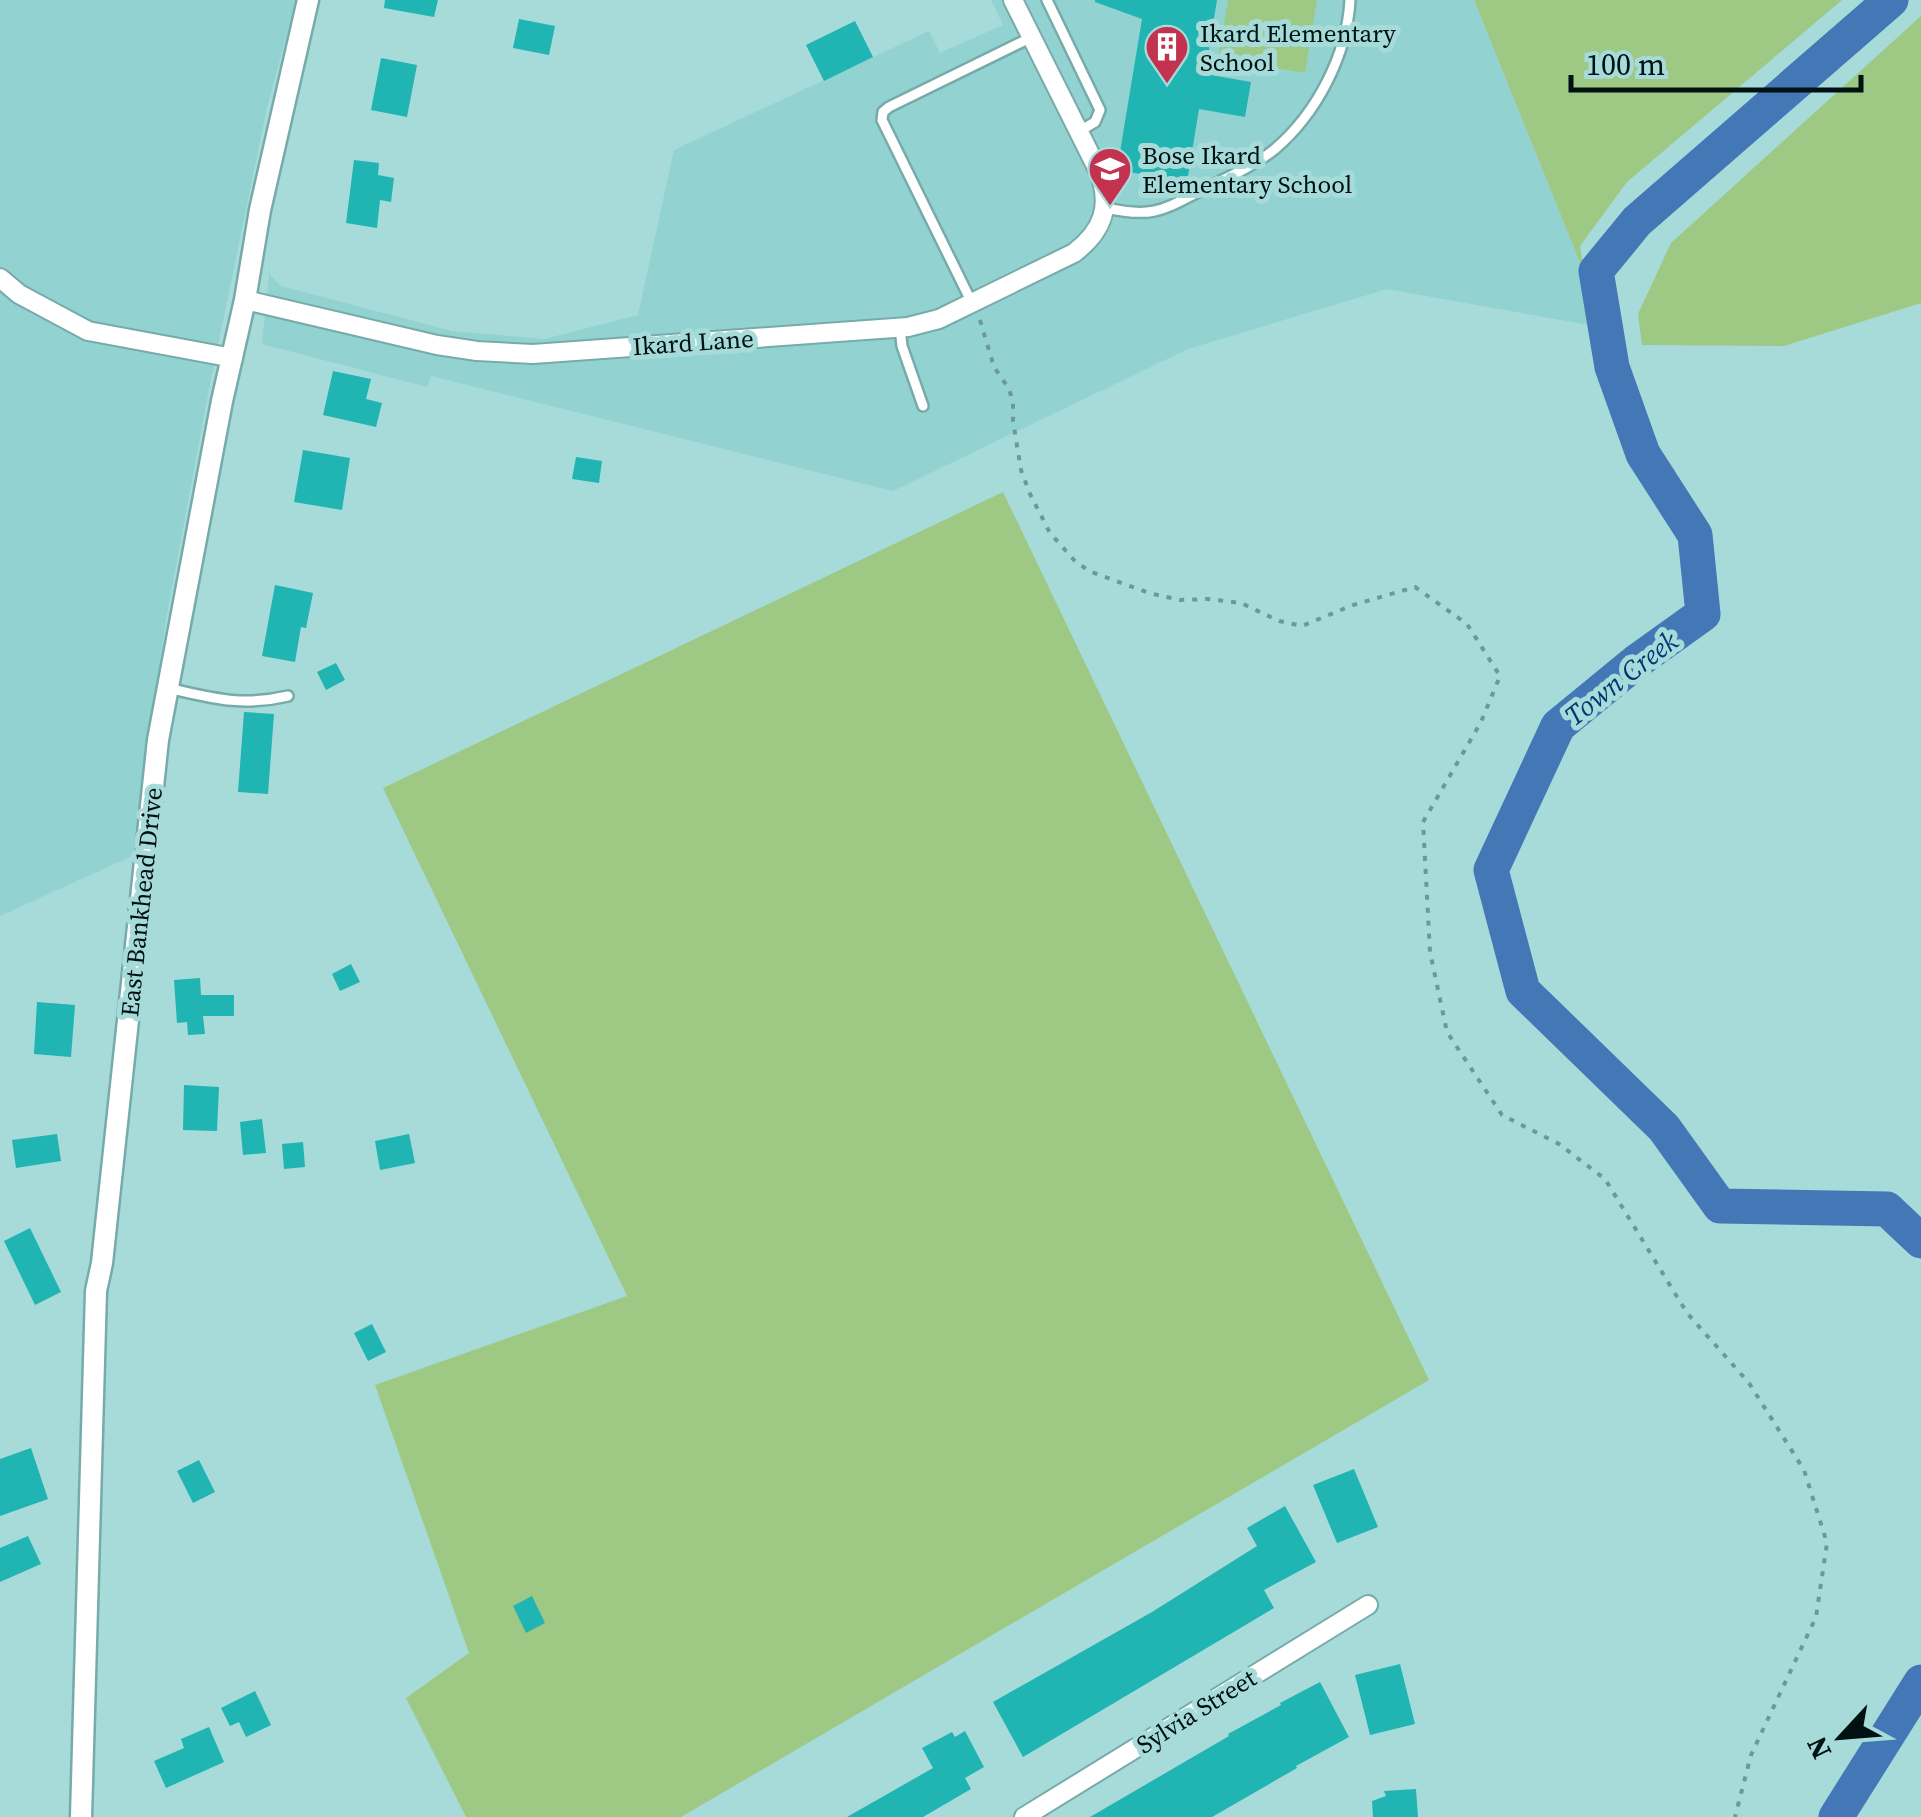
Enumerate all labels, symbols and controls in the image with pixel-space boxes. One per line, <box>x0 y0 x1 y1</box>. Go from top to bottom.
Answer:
place label: Ikard Elementary School <box>1200 16 1396 79</box>
building icon: Ikard Elementary School <box>1144 24 1190 85</box>
scale bar <box>1571 30 1861 92</box>
text: 100 m <box>1586 44 1665 85</box>
place label: Bose Ikard Elementary School <box>1142 138 1352 201</box>
school or university icon: Bose Ikard Elementary School <box>1087 146 1133 207</box>
street label: Ikard Lane <box>631 321 755 363</box>
water label: Town Creek <box>1556 621 1686 734</box>
street label: East Bankhead Drive <box>112 786 170 1018</box>
street label: Sylvia Street <box>1130 1660 1263 1761</box>
north arrow <box>1791 1687 1891 1787</box>
text: N <box>1797 1730 1840 1765</box>

